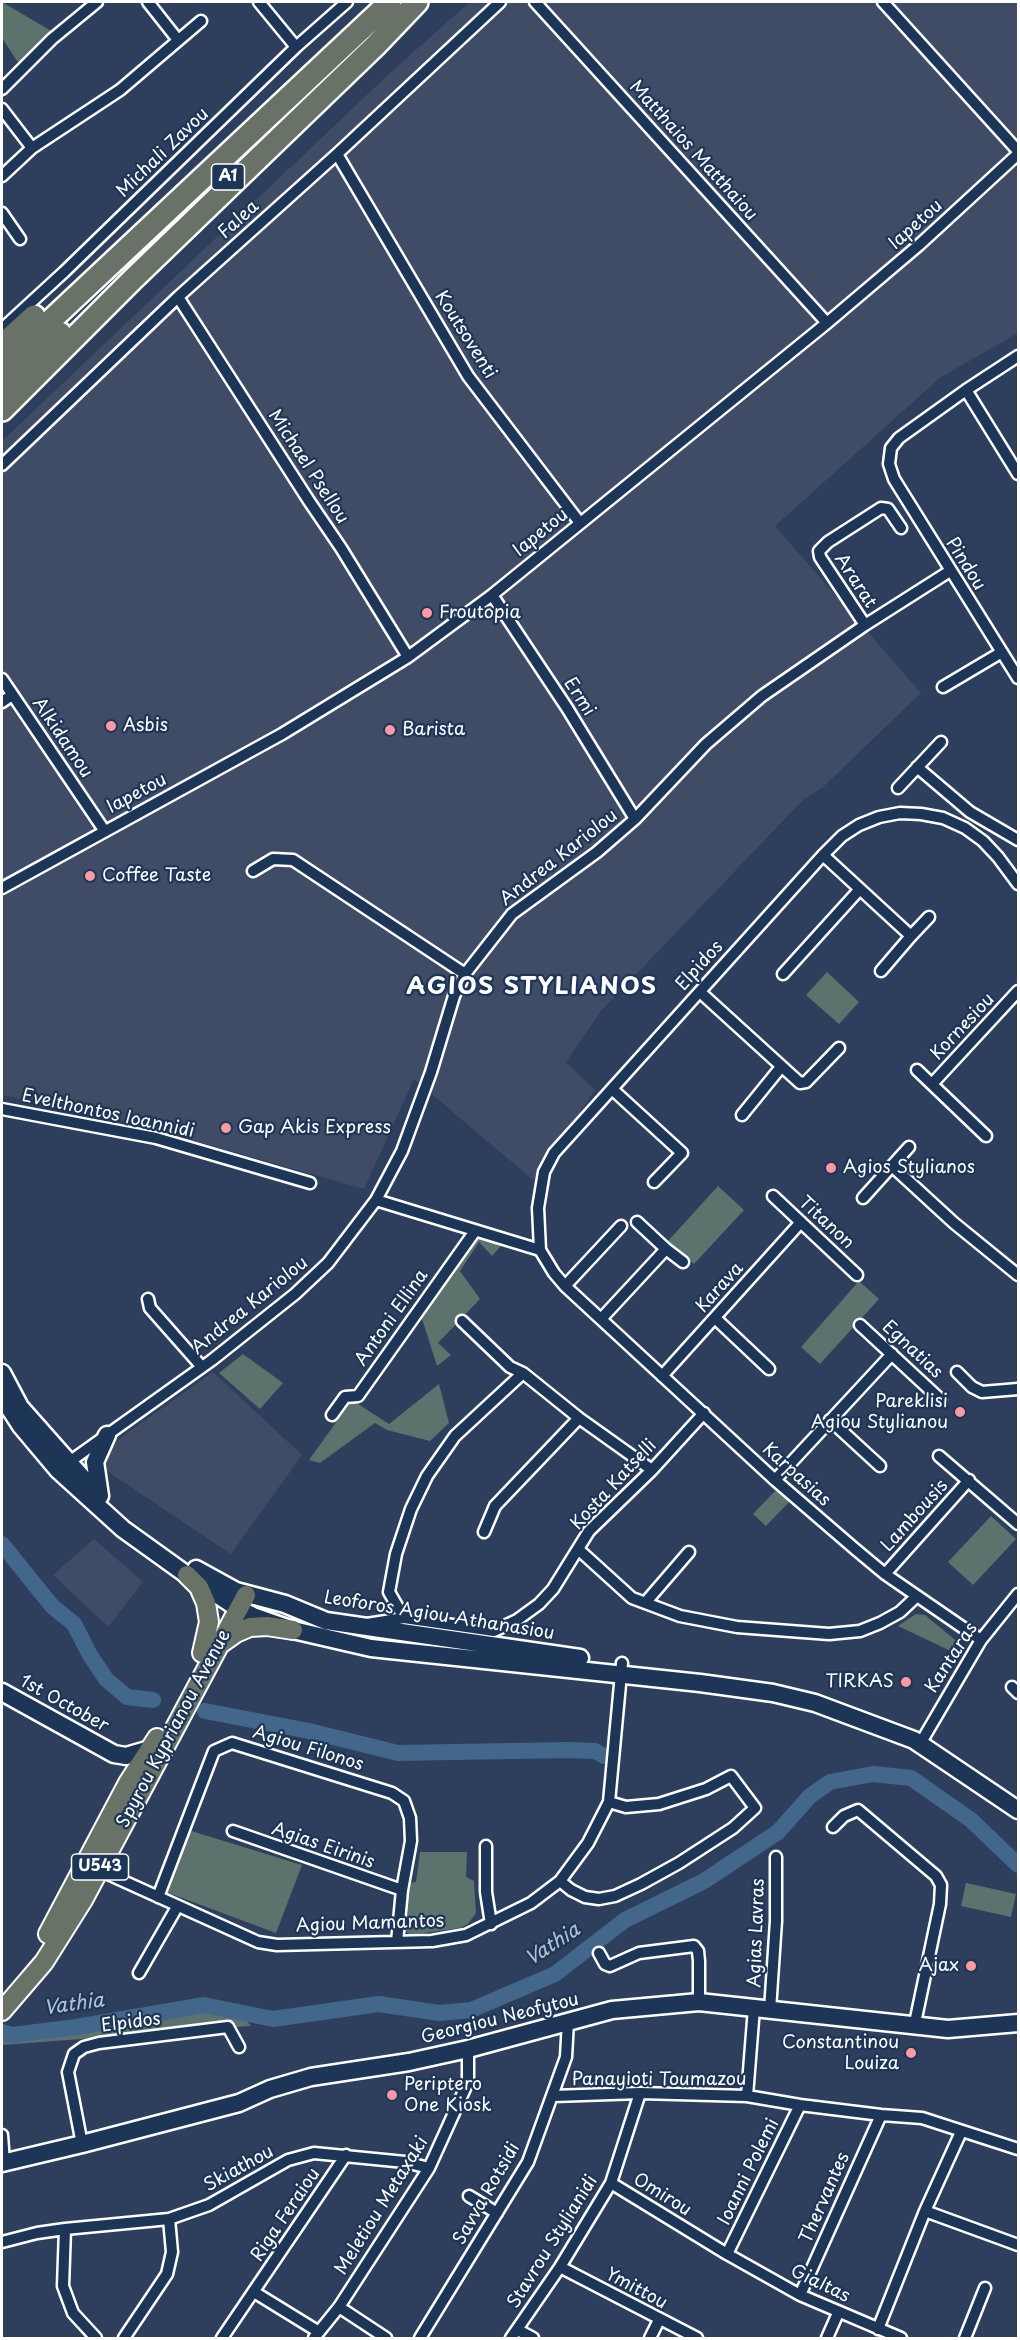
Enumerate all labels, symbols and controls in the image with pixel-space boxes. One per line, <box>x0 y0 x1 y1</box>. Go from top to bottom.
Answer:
street label: Matthaios Matthaiou <box>624 77 762 225</box>
street label: Michali Zavou <box>112 104 214 202</box>
road number: A1 <box>212 164 244 190</box>
street label: Iapetou <box>885 195 947 255</box>
street label: Falea <box>214 196 264 244</box>
street label: Koutsoventi <box>430 287 500 383</box>
street label: Michael Psellou <box>263 406 353 528</box>
street label: Iapetou <box>509 504 573 562</box>
street label: Pindou <box>940 534 990 594</box>
street label: Ararat <box>829 550 881 612</box>
place label: Froutopia <box>439 602 521 624</box>
marker: Froutopia <box>420 606 434 620</box>
street label: Ermi <box>559 674 599 720</box>
street label: Alkidamou <box>27 694 97 782</box>
place label: Asbis <box>123 715 168 737</box>
marker: Asbis <box>104 719 118 733</box>
place label: Barista <box>402 719 465 741</box>
marker: Barista <box>383 723 397 737</box>
street label: Iapetou <box>103 769 171 819</box>
street label: Andrea Kariolou <box>496 805 622 911</box>
place label: Coffee Taste <box>102 865 211 887</box>
marker: Coffee Taste <box>83 869 97 883</box>
street label: Elpidos <box>672 937 728 995</box>
district label: AGIOS STYLIANOS <box>406 973 658 1001</box>
street label: Kornesiou <box>927 989 999 1065</box>
street label: Evelthontos Ioannidi <box>20 1085 196 1143</box>
place label: Gap Akis Express <box>238 1117 391 1139</box>
marker: Gap Akis Express <box>219 1121 233 1135</box>
place label: Agios Stylianos <box>843 1157 975 1179</box>
marker: Agios Stylianos <box>824 1161 838 1175</box>
street label: Titanon <box>794 1192 858 1254</box>
street label: Andrea Kariolou <box>187 1252 313 1360</box>
street label: Karava <box>692 1258 748 1318</box>
street label: Antoni Ellina <box>351 1266 433 1370</box>
street label: Egnatias <box>877 1317 947 1383</box>
place label: Pareklisi Agiou Stylianou <box>811 1391 948 1434</box>
marker: Pareklisi Agiou Stylianou <box>953 1405 967 1419</box>
street label: Kosta Katselli <box>567 1435 661 1535</box>
street label: Karpasias <box>757 1439 835 1511</box>
street label: Lambousis <box>877 1476 953 1556</box>
street label: Leoforos Agiou Athanasiou <box>322 1587 556 1645</box>
street label: Kantaras <box>921 1619 983 1697</box>
street label: Spyrou Kyprianou Avenue <box>113 1626 235 1832</box>
street label: 1st October <box>16 1671 112 1737</box>
place label: TIRKAS <box>826 1671 894 1693</box>
marker: TIRKAS <box>899 1675 913 1689</box>
street label: Agiou Filonos <box>250 1722 366 1776</box>
street label: Agias Eirinis <box>269 1818 377 1874</box>
road number: U543 <box>72 1854 128 1880</box>
street label: Agias Lavras <box>744 1878 770 1988</box>
street label: Agiou Mamantos <box>295 1911 445 1937</box>
water label: Vathia <box>521 1918 585 1972</box>
place label: Ajax <box>919 1955 959 1977</box>
marker: Ajax <box>964 1959 978 1973</box>
water label: Vathia <box>42 1989 106 2021</box>
street label: Georgiou Neofytou <box>419 1989 581 2049</box>
street label: Elpidos <box>100 2009 162 2037</box>
place label: Constantinou Louiza <box>782 2032 899 2074</box>
marker: Constantinou Louiza <box>904 2046 918 2060</box>
street label: Panayioti Toumazou <box>571 2069 747 2091</box>
place label: Periptero One Kiosk <box>404 2074 492 2116</box>
marker: Periptero One Kiosk <box>385 2088 399 2102</box>
street label: Ioanni Polemi <box>714 2115 784 2229</box>
street label: Meletiou Metaxaki <box>331 2133 433 2279</box>
street label: Savva Rotsidi <box>449 2139 525 2249</box>
street label: Skiathou <box>200 2141 278 2197</box>
street label: Thervantes <box>795 2149 855 2247</box>
street label: Riga Feraiou <box>247 2164 325 2266</box>
street label: Omirou <box>629 2169 695 2221</box>
street label: Stavrou Stylianidi <box>503 2171 603 2313</box>
street label: Gialtas <box>787 2260 853 2308</box>
street label: Ymittou <box>601 2264 671 2314</box>

